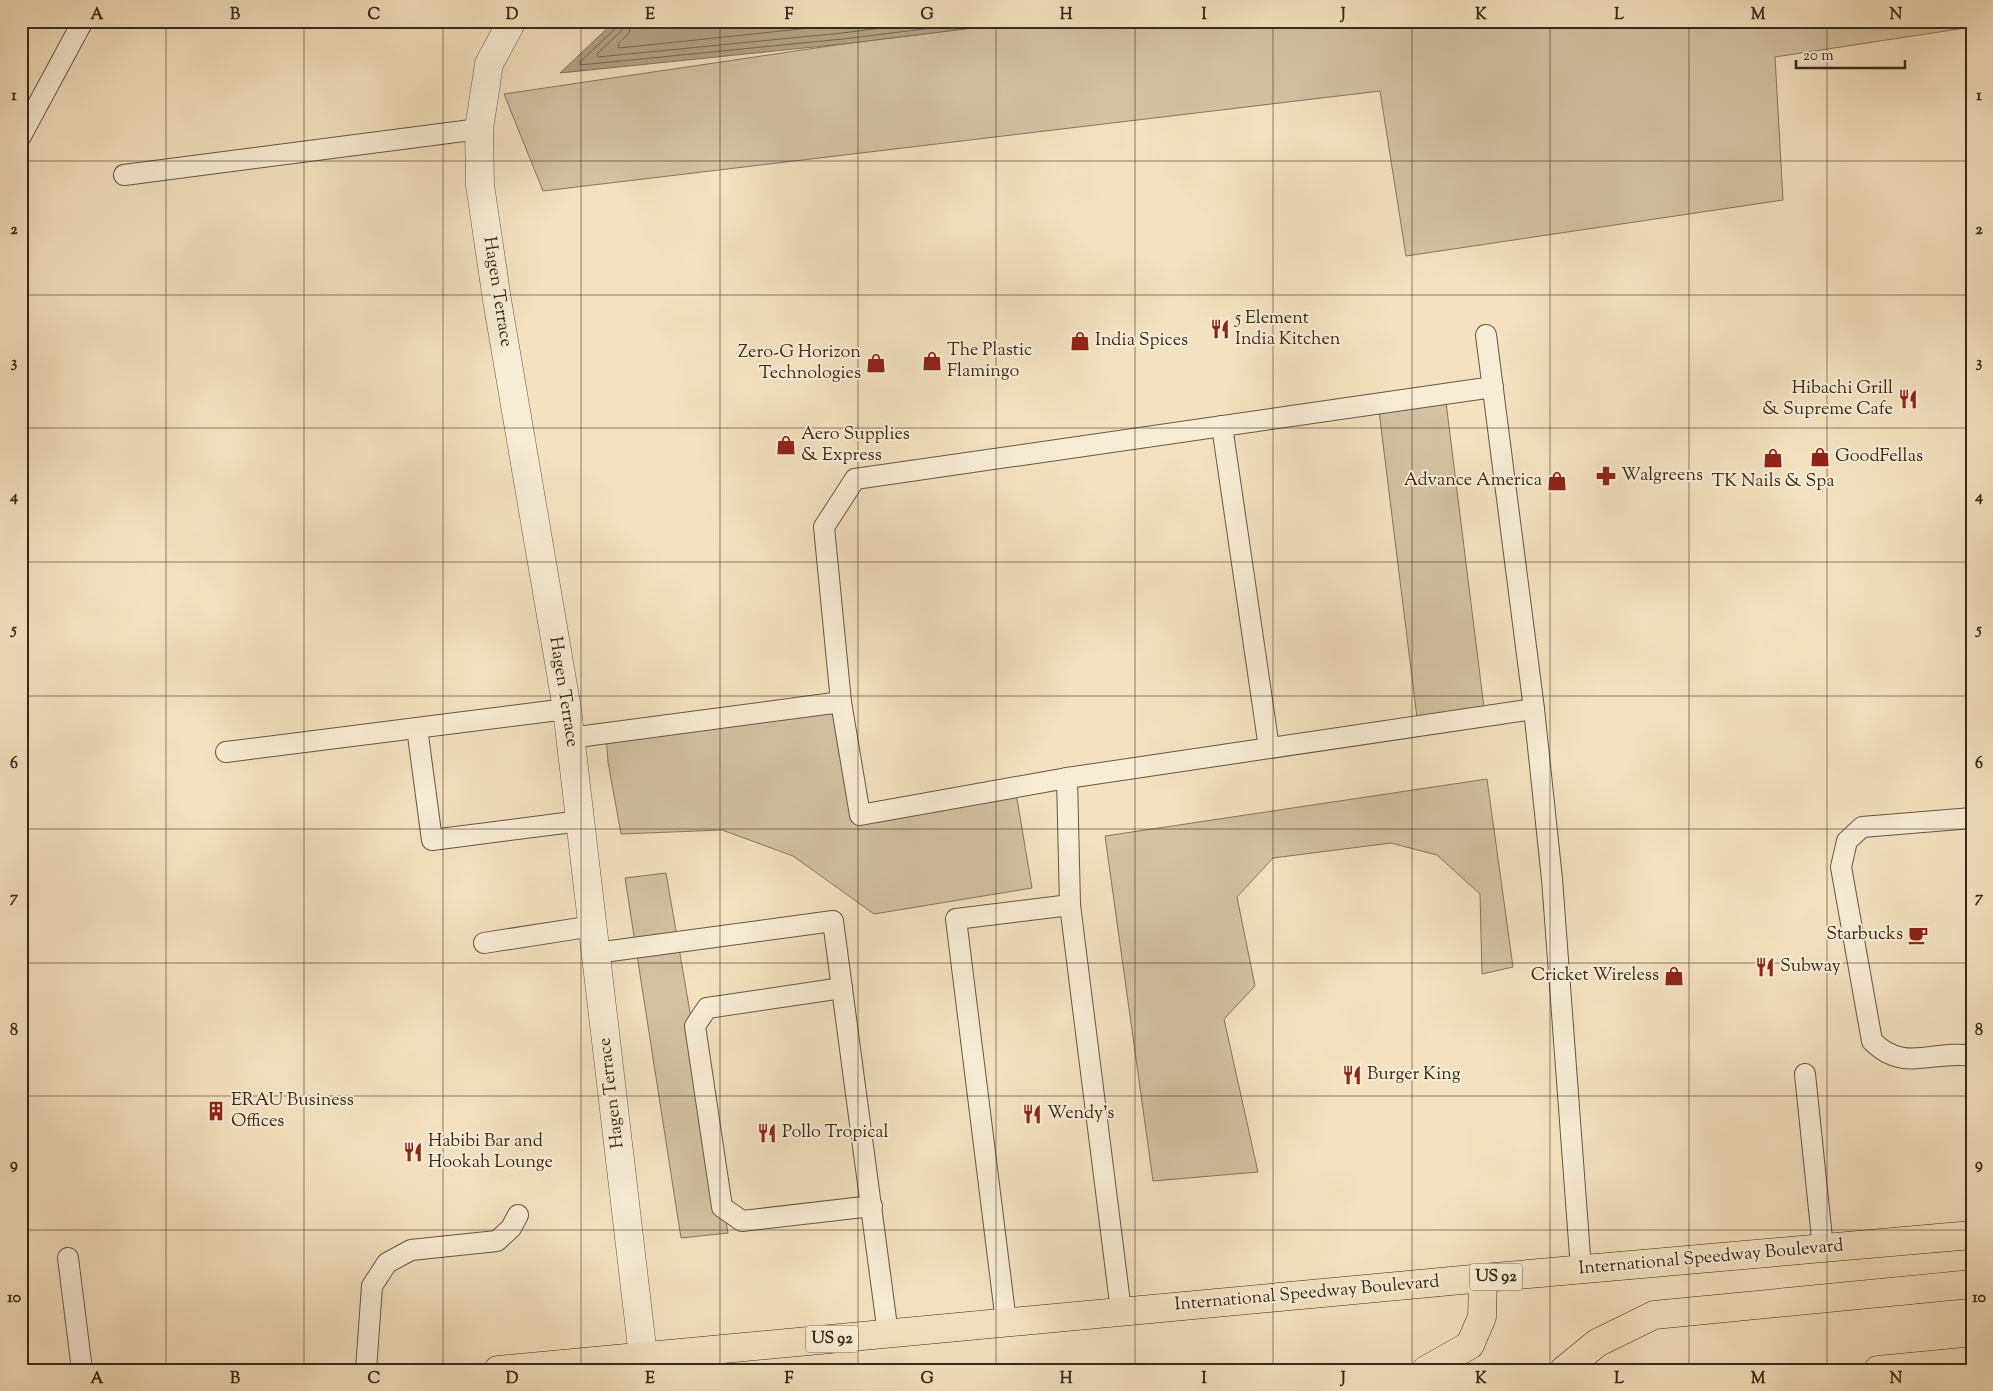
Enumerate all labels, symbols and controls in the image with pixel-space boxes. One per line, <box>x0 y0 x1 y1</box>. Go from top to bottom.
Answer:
text: A <box>91 4 104 27</box>
text: B <box>230 4 240 27</box>
text: C <box>368 4 381 27</box>
text: D <box>506 4 519 27</box>
text: E <box>645 4 655 27</box>
text: F <box>785 4 794 27</box>
text: G <box>920 4 934 27</box>
text: H <box>1060 4 1073 27</box>
text: I <box>1201 4 1207 27</box>
text: J <box>1339 4 1346 27</box>
text: K <box>1475 4 1487 27</box>
text: L <box>1614 4 1624 27</box>
text: M <box>1751 4 1766 27</box>
text: N <box>1890 4 1903 27</box>
scale bar <box>1796 38 1904 70</box>
text: 20 m <box>1803 46 1834 67</box>
text: 1 <box>11 85 17 108</box>
text: 1 <box>1976 85 1982 108</box>
text: 2 <box>10 219 18 242</box>
text: 2 <box>1975 219 1983 242</box>
street label: Hagen Terrace <box>475 235 519 349</box>
place label: 5 Element India Kitchen <box>1234 306 1341 353</box>
restaurant icon: 5 Element India Kitchen <box>1209 318 1231 340</box>
place label: India Spices <box>1095 328 1188 354</box>
shop icon: India Spices <box>1069 330 1091 352</box>
place label: The Plastic Flamingo <box>947 338 1032 385</box>
place label: Zero-G Horizon Technologies <box>738 340 861 387</box>
shop icon: The Plastic Flamingo <box>921 350 943 372</box>
text: 3 <box>11 352 18 375</box>
shop icon: Zero-G Horizon Technologies <box>865 352 887 374</box>
text: 3 <box>1976 352 1983 375</box>
place label: Hibachi Grill & Supreme Cafe <box>1762 376 1893 423</box>
restaurant icon: Hibachi Grill & Supreme Cafe <box>1897 388 1919 410</box>
place label: Aero Supplies & Express <box>801 422 910 469</box>
shop icon: Aero Supplies & Express <box>775 434 797 456</box>
place label: GoodFellas <box>1835 444 1923 470</box>
shop icon: GoodFellas <box>1809 446 1831 468</box>
shop icon: TK Nails & Spa <box>1762 447 1784 469</box>
place label: Walgreens <box>1621 463 1703 489</box>
pharmacy icon: Walgreens <box>1595 465 1617 487</box>
place label: Advance America <box>1404 468 1542 494</box>
place label: TK Nails & Spa <box>1711 469 1835 495</box>
shop icon: Advance America <box>1546 470 1568 492</box>
text: 4 <box>9 486 18 509</box>
text: 4 <box>1974 486 1983 509</box>
text: 5 <box>9 619 17 642</box>
text: 5 <box>1974 619 1982 642</box>
street label: Hagen Terrace <box>541 635 585 749</box>
text: 6 <box>10 753 18 776</box>
text: 6 <box>1975 753 1983 776</box>
text: 7 <box>10 887 19 910</box>
text: 7 <box>1975 887 1984 910</box>
place label: Starbucks <box>1826 922 1903 948</box>
cafe icon: Starbucks <box>1907 924 1929 946</box>
place label: Subway <box>1780 954 1841 980</box>
restaurant icon: Subway <box>1754 956 1776 978</box>
place label: Cricket Wireless <box>1531 963 1659 989</box>
shop icon: Cricket Wireless <box>1663 965 1685 987</box>
text: 8 <box>10 1020 18 1043</box>
text: 8 <box>1975 1020 1983 1043</box>
street label: Hagen Terrace <box>592 1036 632 1150</box>
place label: Burger King <box>1367 1062 1461 1088</box>
restaurant icon: Burger King <box>1341 1064 1363 1086</box>
place label: ERAU Business Offices <box>231 1088 354 1135</box>
building icon: ERAU Business Offices <box>205 1100 227 1122</box>
place label: Wendy's <box>1047 1101 1114 1127</box>
restaurant icon: Wendy's <box>1021 1103 1043 1125</box>
place label: Pollo Tropical <box>782 1120 889 1146</box>
restaurant icon: Pollo Tropical <box>756 1122 778 1144</box>
place label: Habibi Bar and Hookah Lounge <box>428 1129 553 1176</box>
restaurant icon: Habibi Bar and Hookah Lounge <box>402 1141 424 1163</box>
text: 9 <box>10 1154 18 1177</box>
text: 9 <box>1975 1154 1983 1177</box>
street label: International Speedway Boulevard <box>1577 1233 1845 1283</box>
road number: US 92 <box>1470 1264 1522 1290</box>
street label: International Speedway Boulevard <box>1173 1269 1441 1319</box>
text: 10 <box>7 1287 21 1310</box>
text: 10 <box>1972 1287 1986 1310</box>
road number: US 92 <box>806 1326 858 1352</box>
text: A <box>91 1368 104 1391</box>
text: B <box>230 1368 240 1391</box>
text: C <box>368 1368 381 1391</box>
text: D <box>506 1368 519 1391</box>
text: E <box>645 1368 655 1391</box>
text: F <box>785 1368 794 1391</box>
text: G <box>920 1368 934 1391</box>
text: H <box>1060 1368 1073 1391</box>
text: I <box>1201 1368 1207 1391</box>
text: J <box>1339 1368 1346 1391</box>
text: K <box>1475 1368 1487 1391</box>
text: L <box>1614 1368 1624 1391</box>
text: M <box>1751 1368 1766 1391</box>
text: N <box>1890 1368 1903 1391</box>

